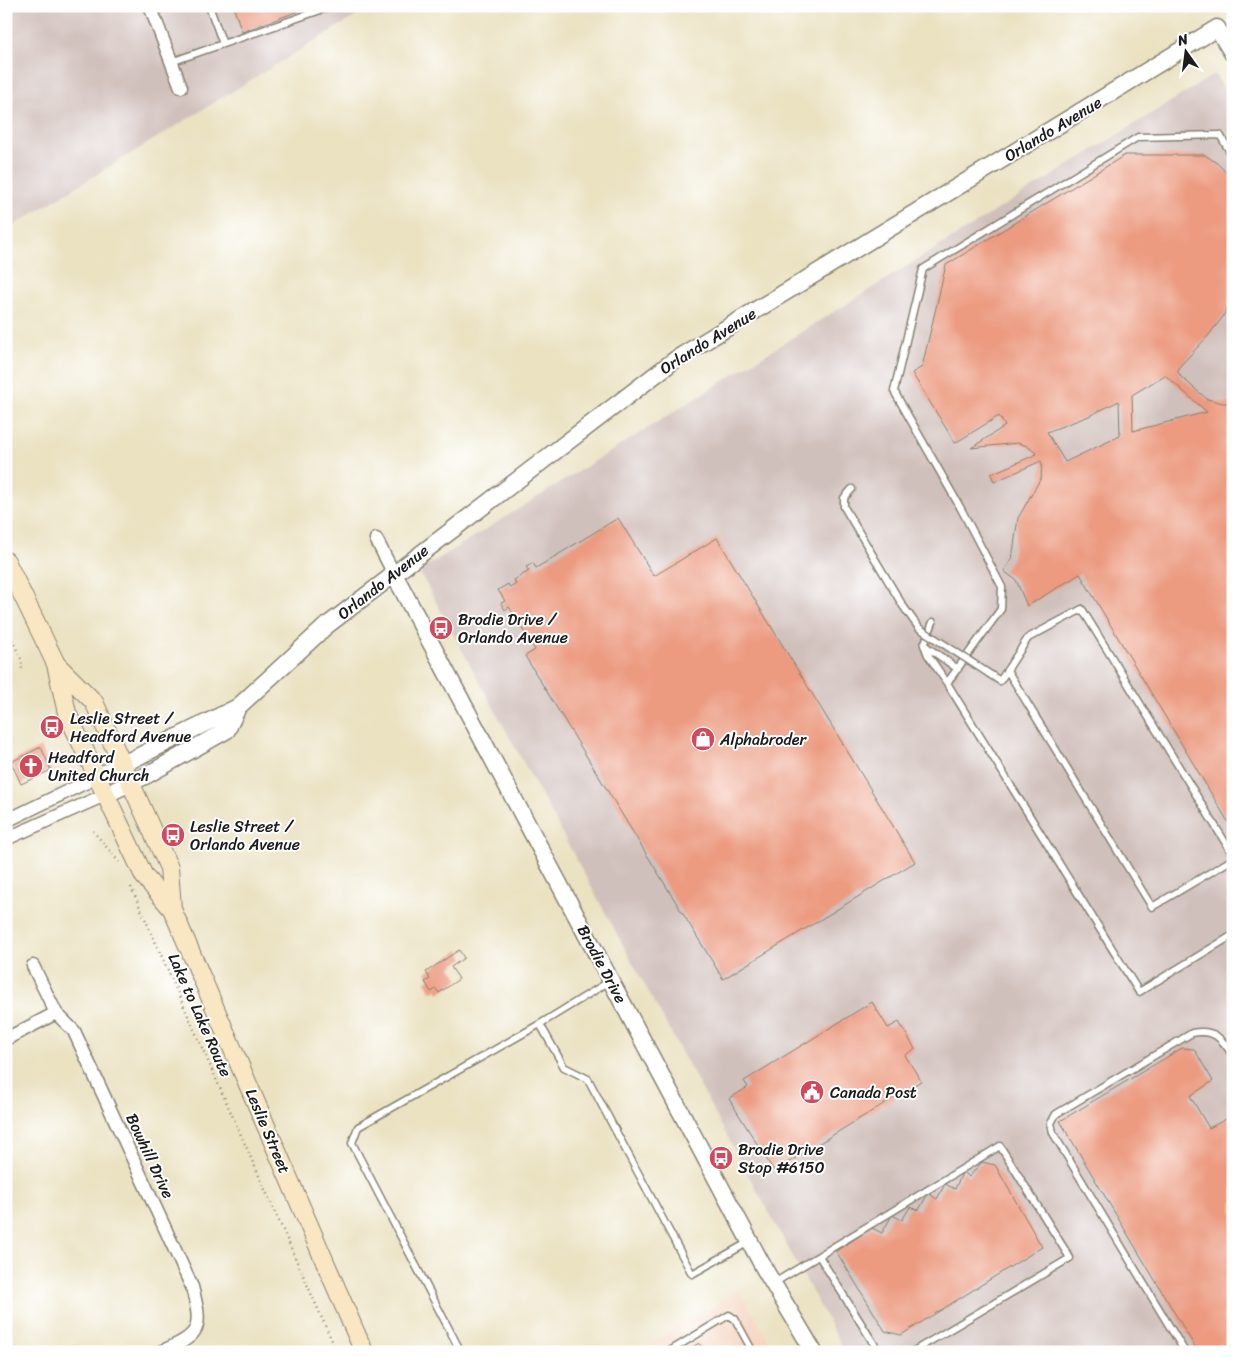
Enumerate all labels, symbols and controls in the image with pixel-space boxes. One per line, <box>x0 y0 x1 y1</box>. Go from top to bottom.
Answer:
text: N <box>1174 26 1191 53</box>
north arrow <box>1162 28 1212 78</box>
street label: Orlando Avenue <box>998 88 1108 170</box>
street label: Orlando Avenue <box>654 300 762 382</box>
street label: Orlando Avenue <box>331 537 435 627</box>
place label: Brodie Drive / Orlando Avenue <box>458 605 568 652</box>
bus stop icon: Brodie Drive / Orlando Avenue <box>428 615 454 641</box>
place label: Leslie Street / Headford Avenue <box>70 704 191 751</box>
bus stop icon: Leslie Street / Headford Avenue <box>39 714 65 740</box>
place label: Alphabroder <box>719 725 808 754</box>
shop icon: Alphabroder <box>690 726 716 752</box>
place label: Headford United Church <box>48 743 149 790</box>
church icon: Headford United Church <box>18 753 44 779</box>
place label: Leslie Street / Orlando Avenue <box>190 812 300 859</box>
bus stop icon: Leslie Street / Orlando Avenue <box>160 822 186 848</box>
street label: Brodie Drive <box>569 919 635 1009</box>
street label: Lake to Lake Route <box>160 948 240 1082</box>
place label: Canada Post <box>830 1078 917 1107</box>
public building icon: Canada Post <box>799 1079 825 1105</box>
street label: Leslie Street <box>237 1084 299 1178</box>
street label: Bowhill Drive <box>118 1108 182 1204</box>
place label: Brodie Drive Stop #6150 <box>738 1135 825 1182</box>
bus stop icon: Brodie Drive Stop #6150 <box>708 1145 734 1171</box>

